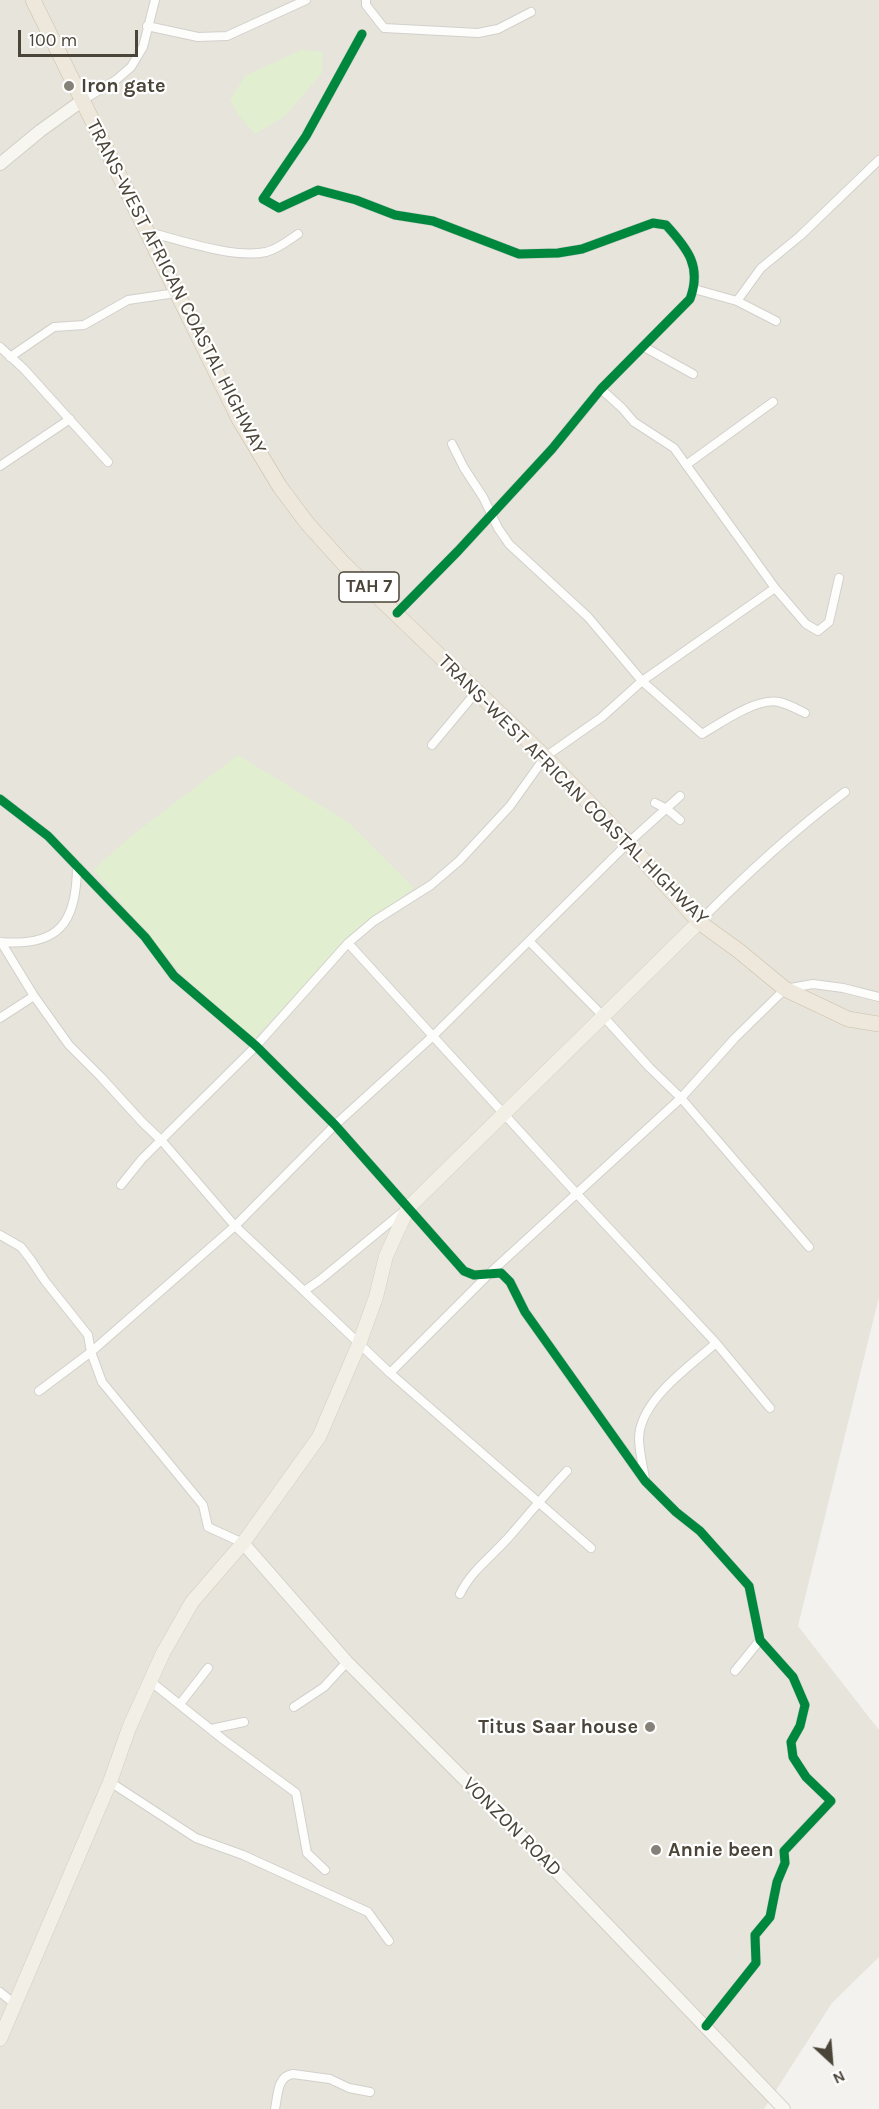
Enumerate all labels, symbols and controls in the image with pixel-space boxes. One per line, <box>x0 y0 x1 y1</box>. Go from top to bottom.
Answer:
scale bar <box>21 18 141 56</box>
text: 100 m <box>29 29 77 51</box>
place label: Iron gate <box>81 74 166 98</box>
marker: Iron gate <box>62 79 76 93</box>
street label: TRANS-WEST AFRICAN COASTAL HIGHWAY <box>81 116 271 458</box>
road number: TAH 7 <box>339 572 399 602</box>
street label: TRANS-WEST AFRICAN COASTAL HIGHWAY <box>433 650 713 930</box>
place label: Titus Saar house <box>478 1715 638 1739</box>
marker: Titus Saar house <box>643 1720 657 1734</box>
street label: VONZON ROAD <box>457 1772 567 1882</box>
place label: Annie been <box>668 1838 774 1862</box>
marker: Annie been <box>649 1843 663 1857</box>
north arrow <box>801 2031 861 2091</box>
text: N <box>830 2067 848 2089</box>

